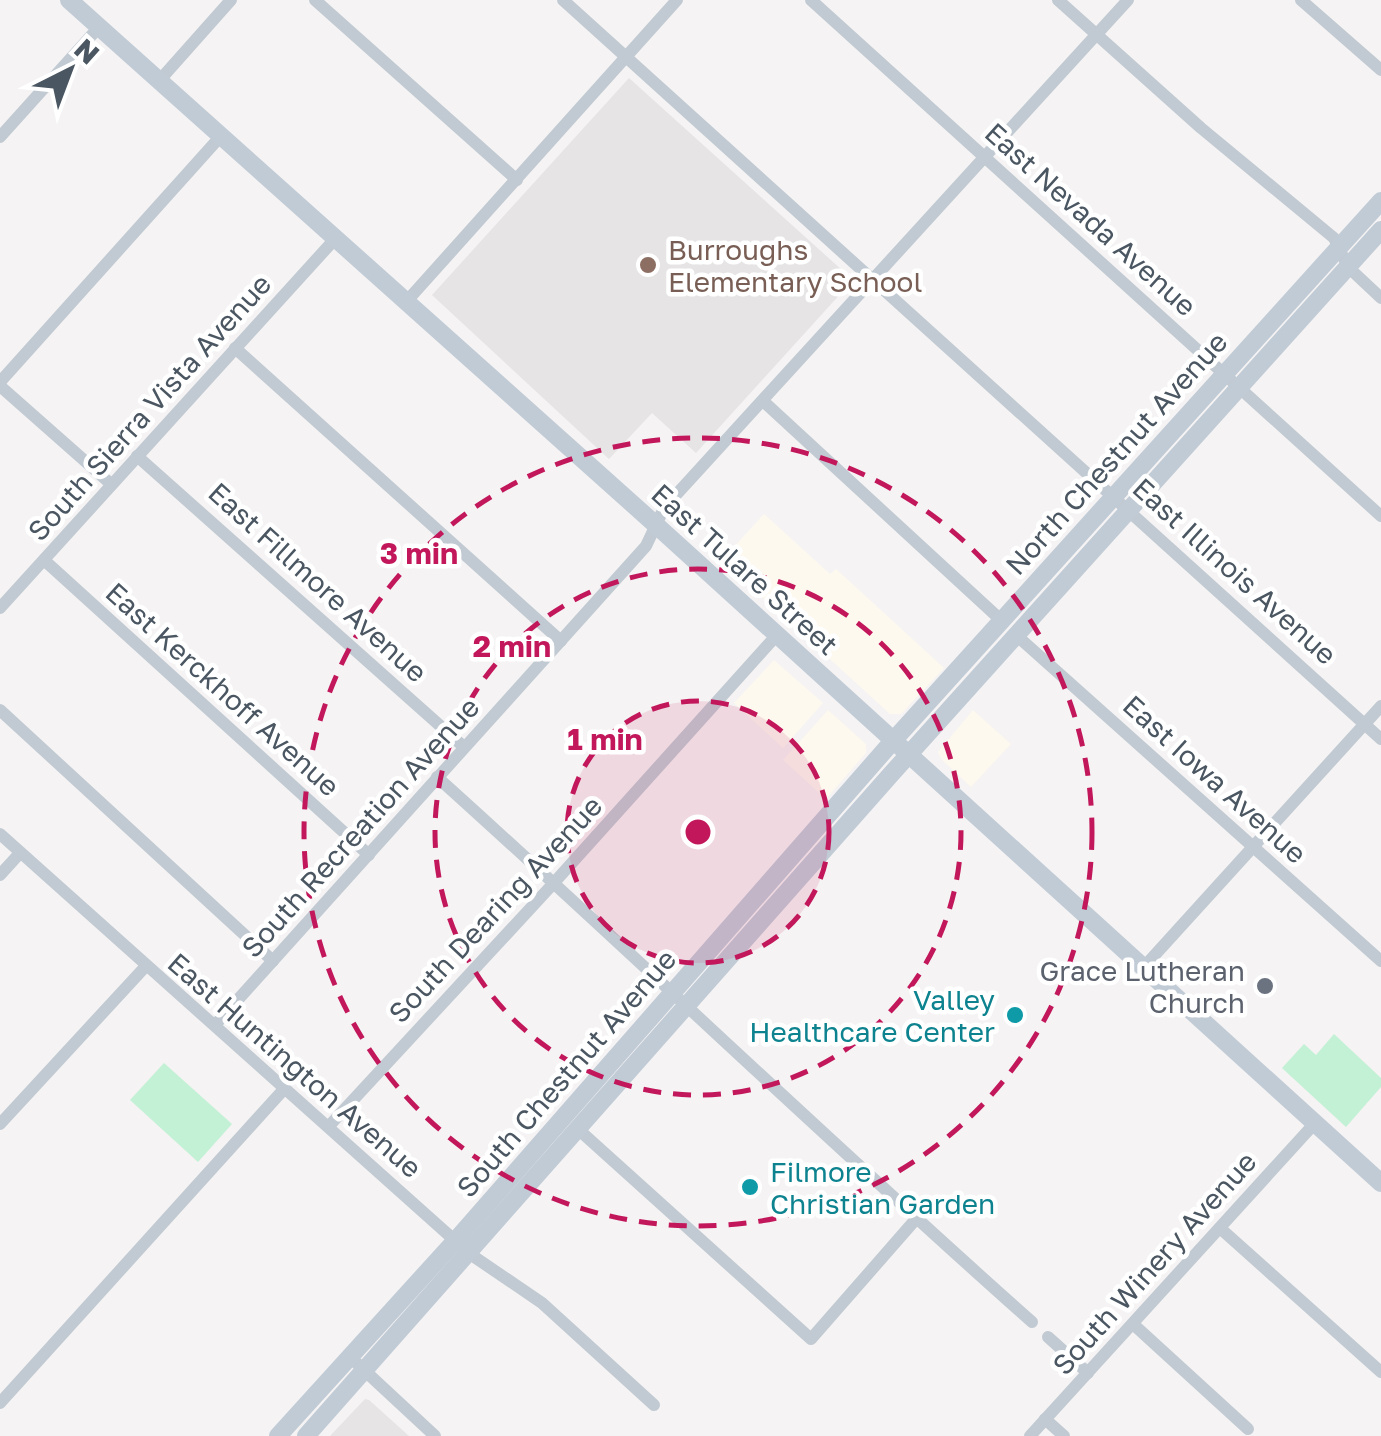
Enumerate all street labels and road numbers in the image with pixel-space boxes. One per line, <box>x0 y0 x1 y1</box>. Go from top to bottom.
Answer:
street label: East Nevada Avenue <box>979 116 1203 322</box>
street label: South Sierra Vista Avenue <box>21 267 277 547</box>
street label: North Chestnut Avenue <box>998 325 1234 581</box>
street label: East Illinois Avenue <box>1127 471 1343 671</box>
street label: East Fillmore Avenue <box>202 475 434 689</box>
street label: East Tulare Street <box>645 477 845 661</box>
street label: East Kerckhoff Avenue <box>99 575 347 803</box>
street label: East Iowa Avenue <box>1117 688 1313 870</box>
street label: South Recreation Avenue <box>235 690 485 964</box>
street label: South Dearing Avenue <box>382 789 608 1029</box>
street label: South Chestnut Avenue <box>450 943 682 1203</box>
street label: East Huntington Avenue <box>162 946 428 1184</box>
street label: South Winery Avenue <box>1045 1145 1263 1381</box>

